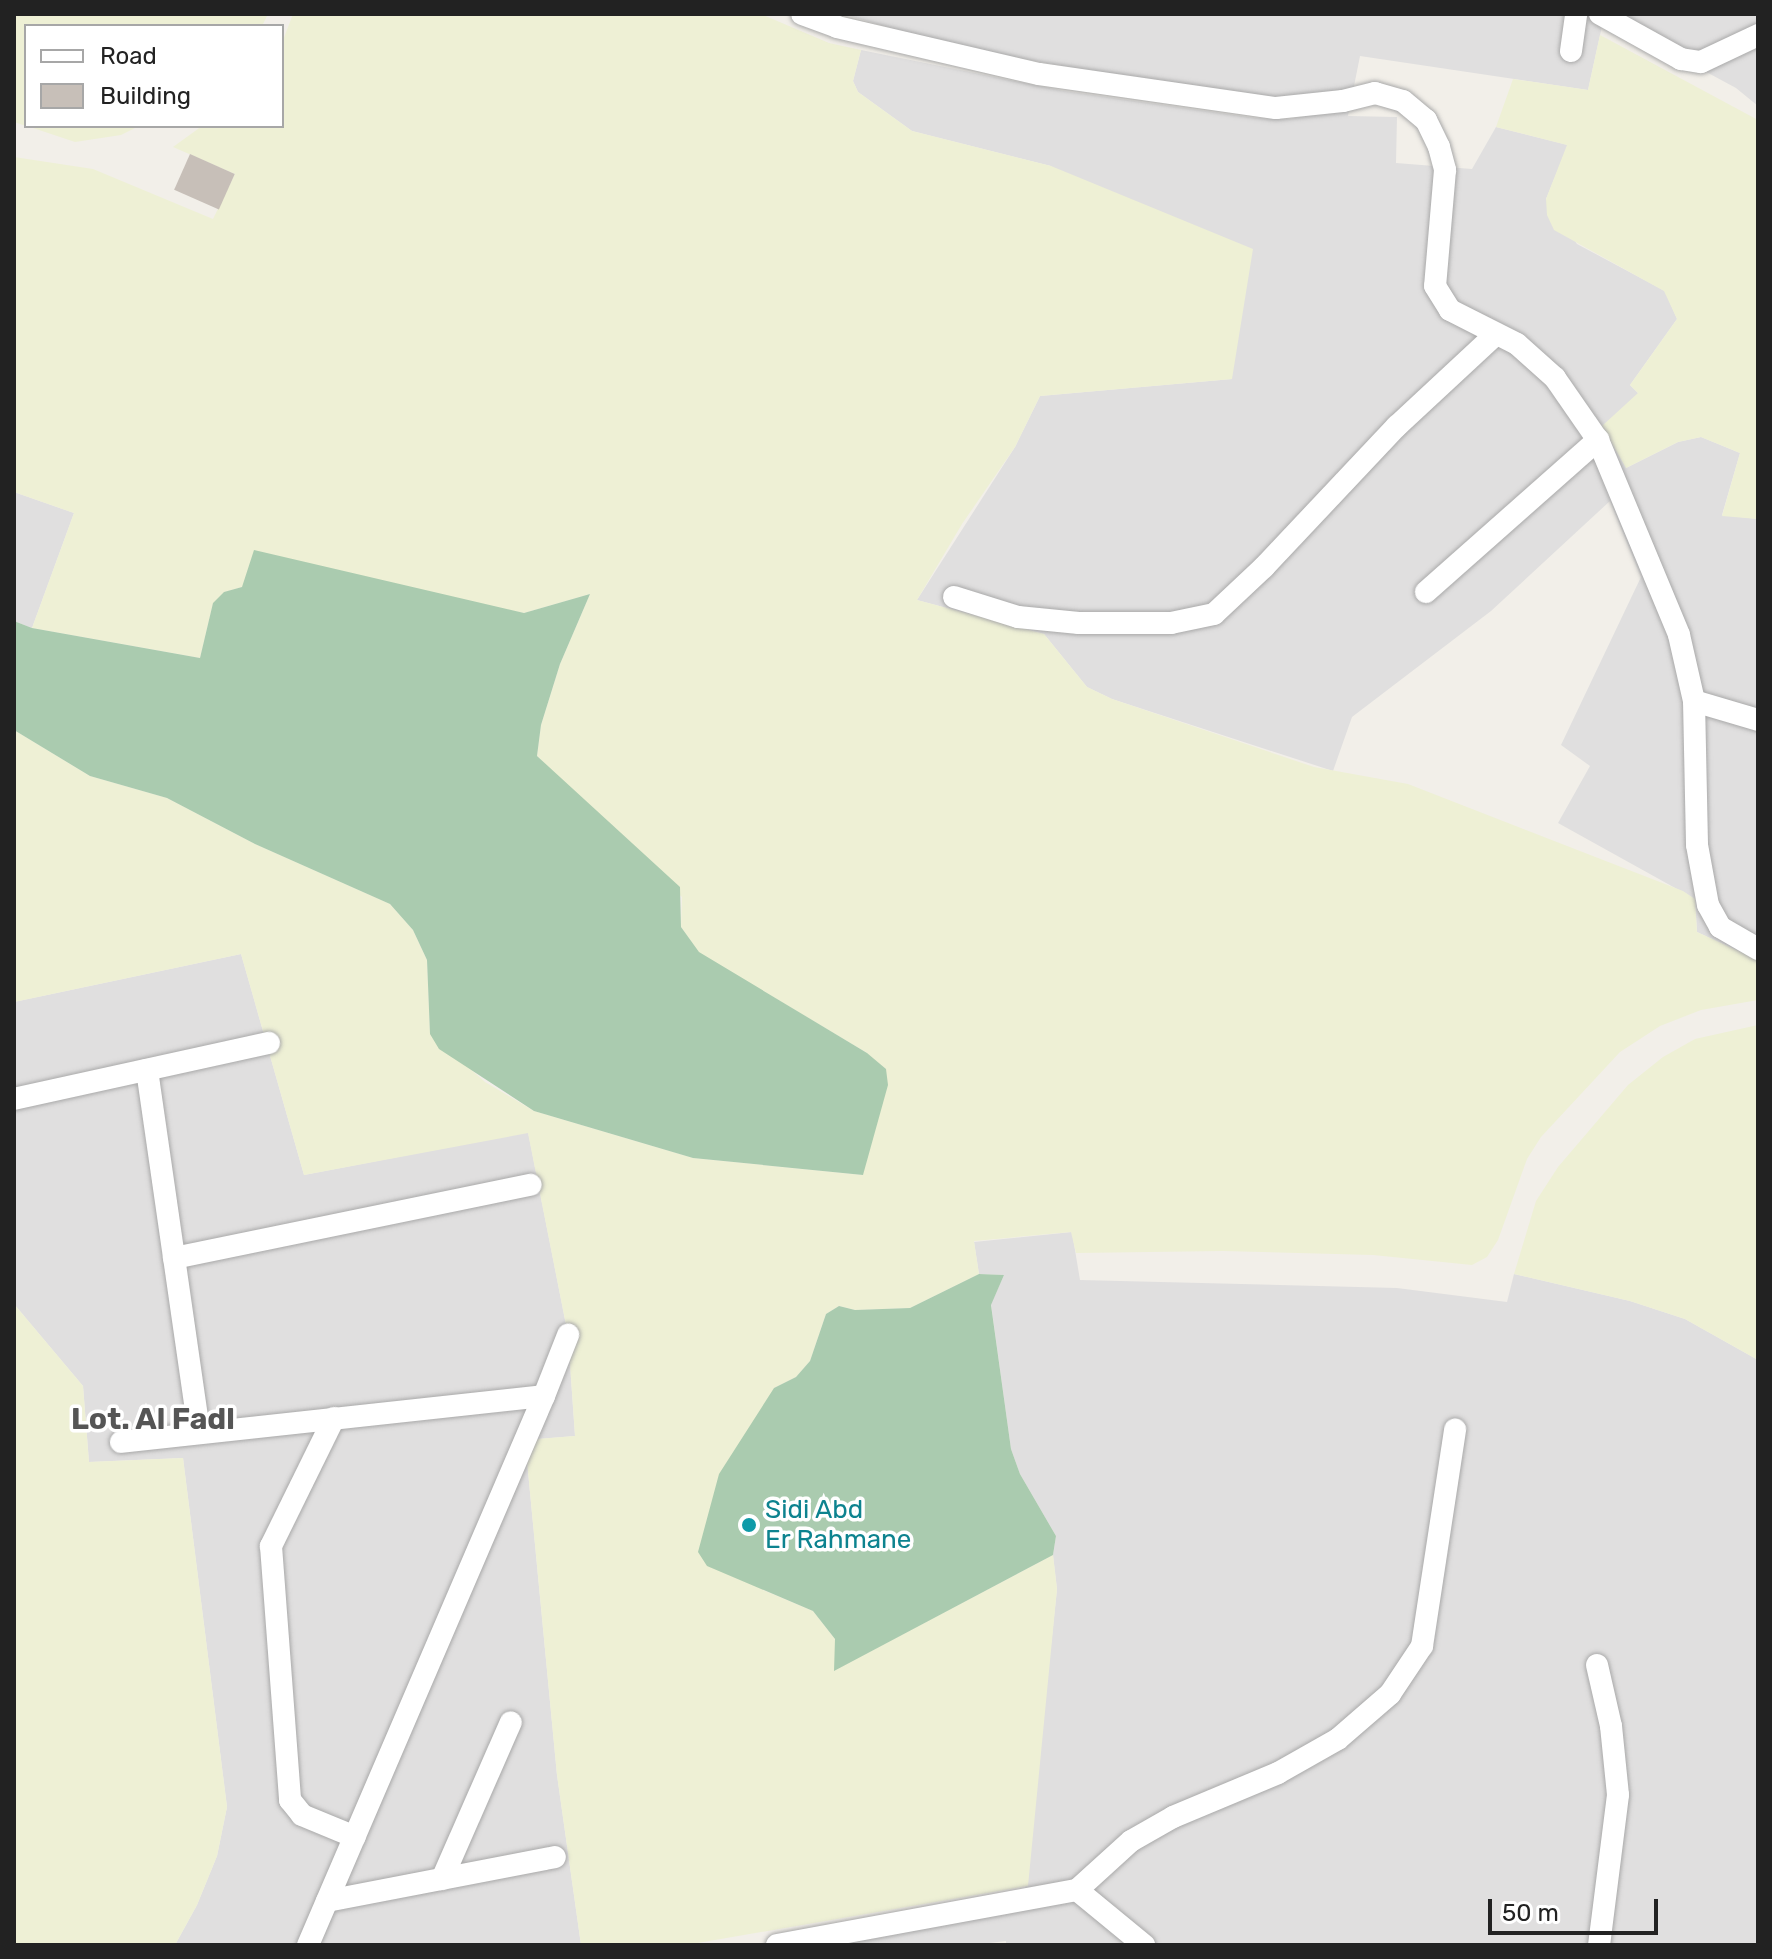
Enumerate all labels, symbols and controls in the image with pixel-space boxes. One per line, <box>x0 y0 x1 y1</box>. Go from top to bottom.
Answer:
legend <box>24 24 284 128</box>
text: Road <box>100 42 157 70</box>
text: Building <box>100 82 191 110</box>
district label: Lot. Al Fadl <box>71 1401 235 1437</box>
place label: Sidi Abd Er Rahmane <box>765 1494 912 1556</box>
marker: Sidi Abd Er Rahmane <box>740 1516 758 1534</box>
scale bar <box>1492 1883 1662 1933</box>
text: 50 m <box>1502 1899 1559 1927</box>

